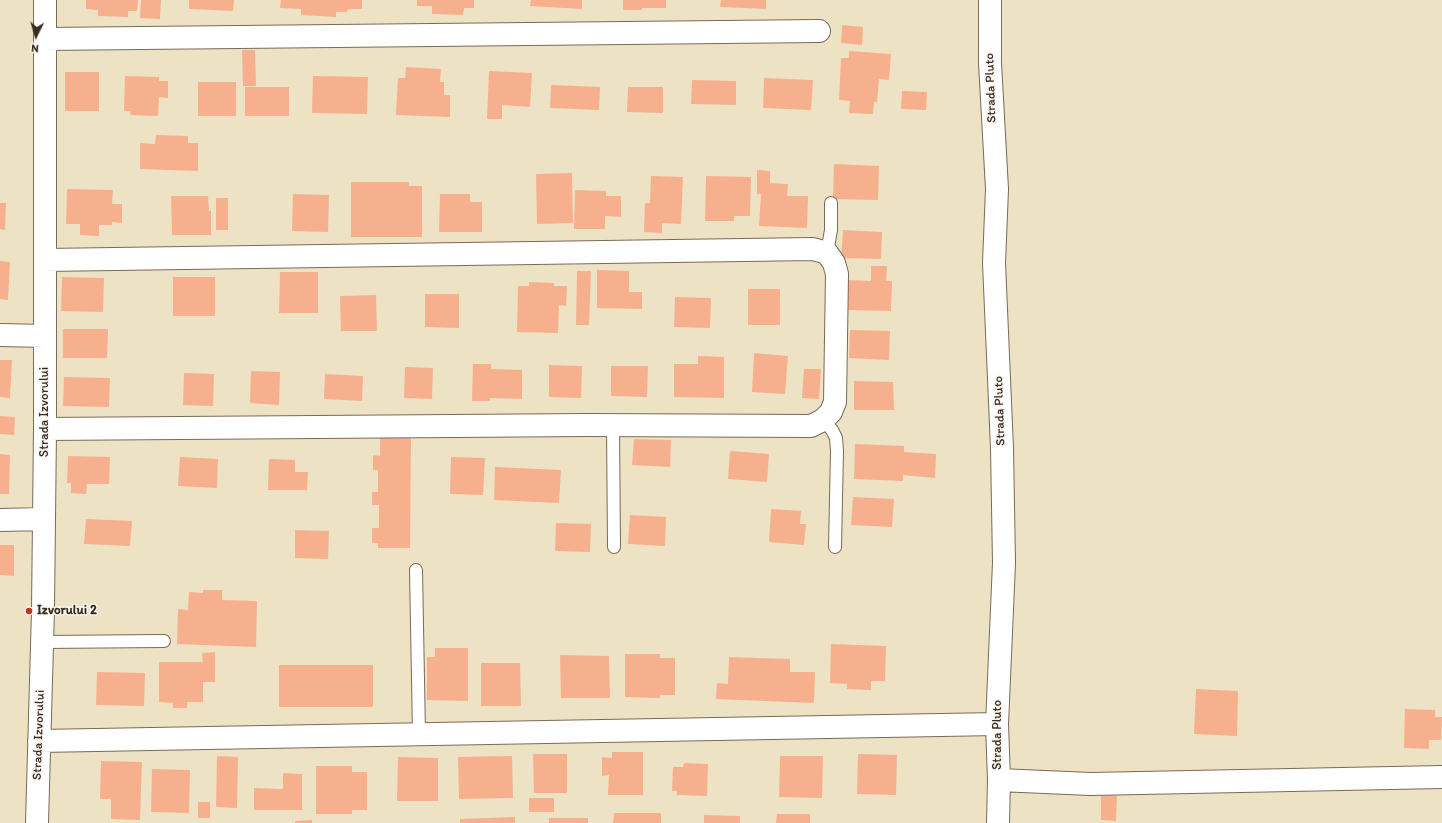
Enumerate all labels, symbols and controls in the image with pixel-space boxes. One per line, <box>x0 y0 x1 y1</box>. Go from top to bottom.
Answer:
north arrow <box>16 16 56 56</box>
text: N <box>31 42 39 55</box>
street label: Strada Pluto <box>982 53 1000 123</box>
street label: Strada Izvorului <box>37 367 53 457</box>
street label: Strada Pluto <box>991 376 1009 446</box>
place label: Izvorului 2 <box>37 603 97 619</box>
marker: Izvorului 2 <box>24 606 34 616</box>
street label: Strada Izvorului <box>30 690 48 780</box>
street label: Strada Pluto <box>990 700 1006 770</box>

